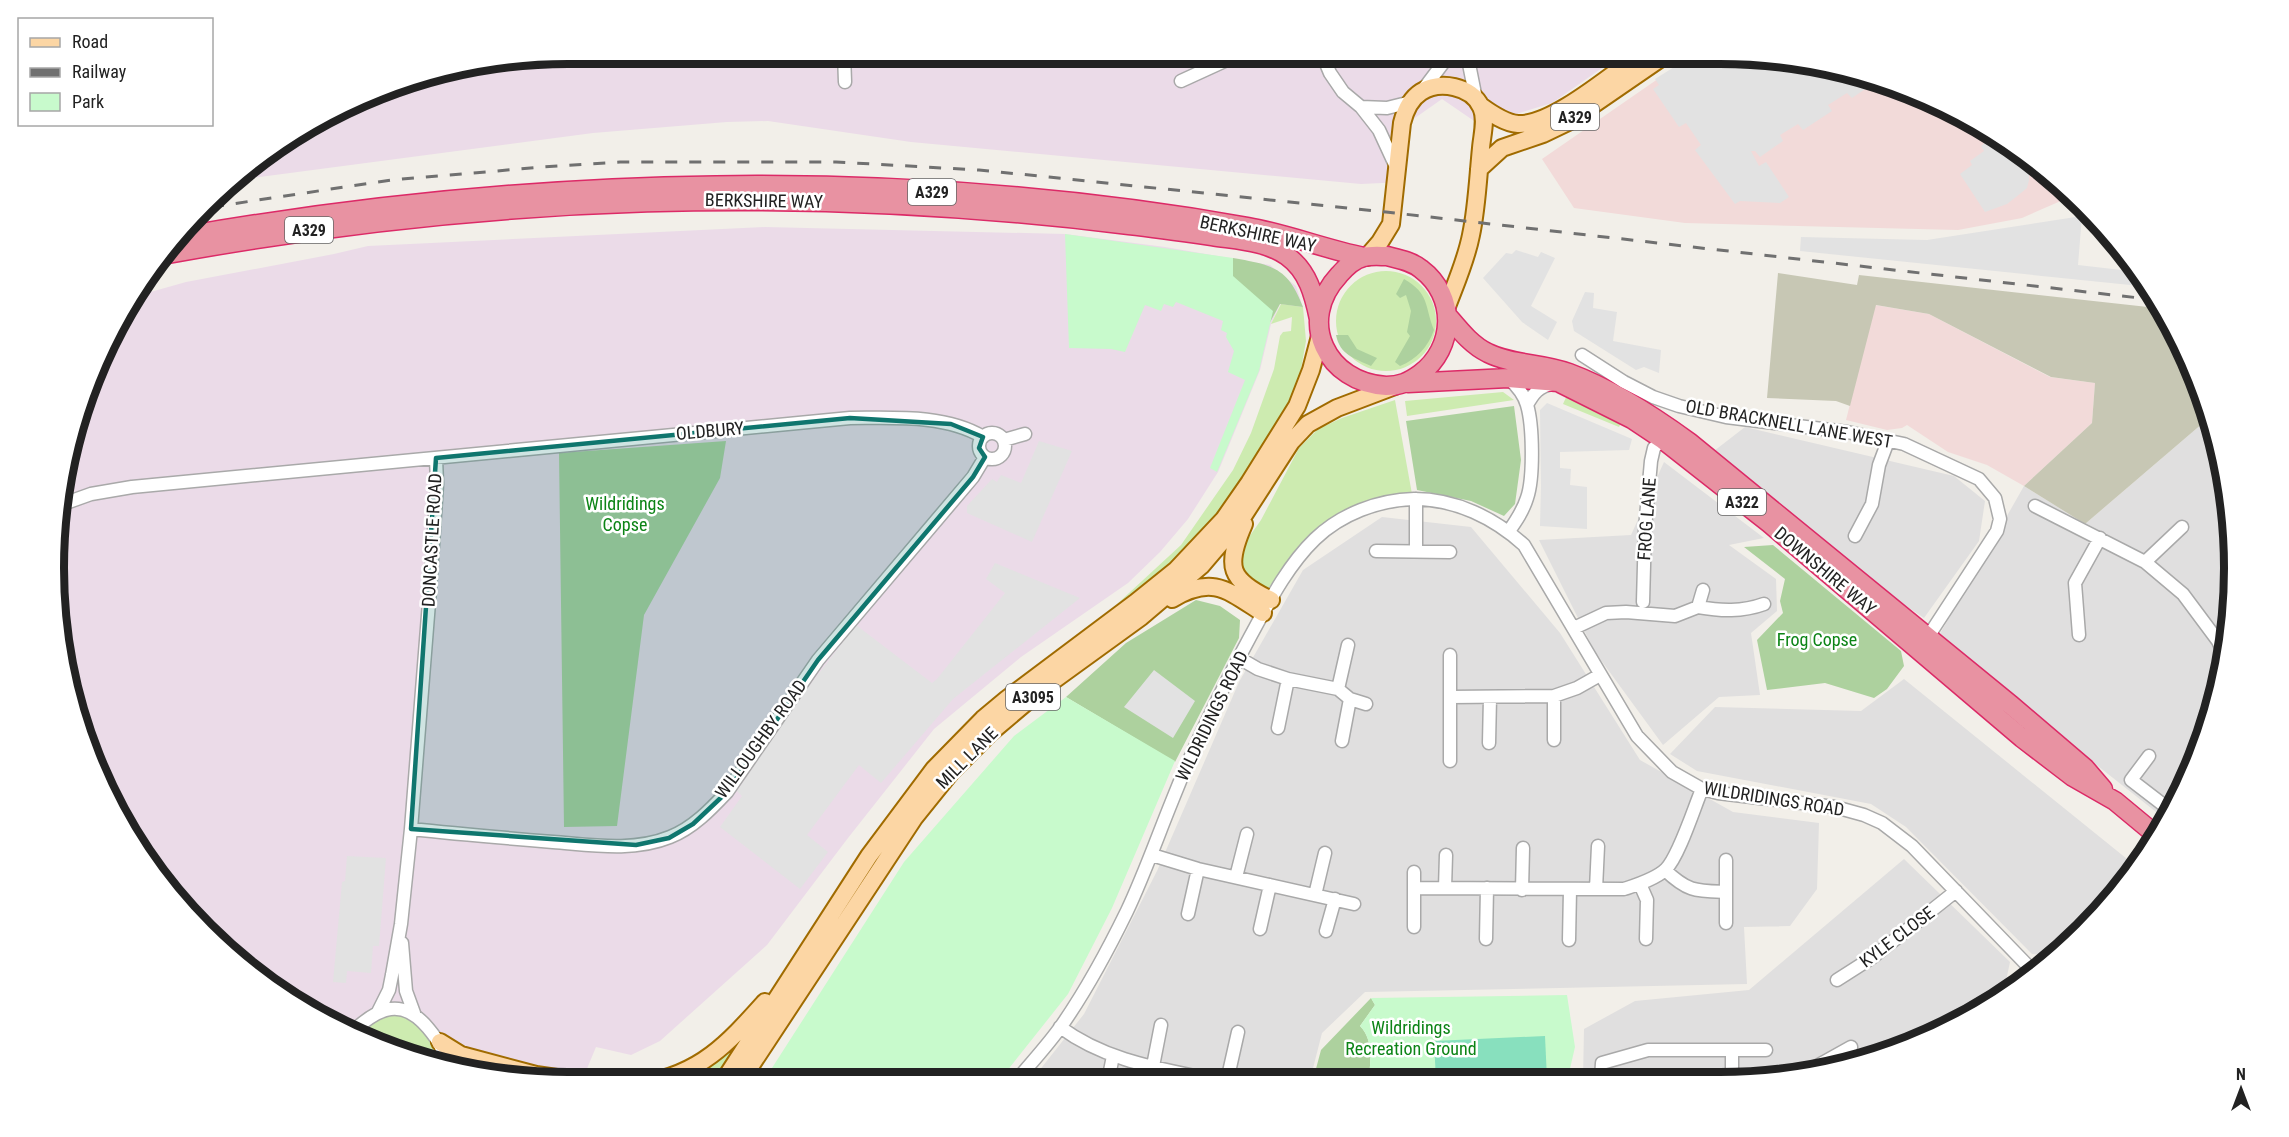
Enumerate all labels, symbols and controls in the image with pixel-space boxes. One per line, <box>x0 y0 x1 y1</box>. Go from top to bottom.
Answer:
legend <box>18 18 213 126</box>
text: Road <box>72 31 108 52</box>
text: Railway <box>72 61 127 82</box>
text: Park <box>72 91 104 112</box>
road number: A329 <box>1551 104 1599 130</box>
road number: A329 <box>908 179 956 205</box>
street label: BERKSHIRE WAY <box>705 189 824 212</box>
street label: BERKSHIRE WAY <box>1198 211 1319 256</box>
road number: A329 <box>285 217 333 243</box>
street label: OLD BRACKNELL LANE WEST <box>1684 395 1894 452</box>
street label: OLDBURY <box>675 417 745 444</box>
street label: DONCASTLE ROAD <box>418 473 445 607</box>
street label: FROG LANE <box>1633 477 1660 561</box>
road number: A322 <box>1718 489 1766 515</box>
park label: Wildridings Copse <box>585 493 665 535</box>
street label: DOWNSHIRE WAY <box>1770 522 1881 619</box>
park label: Frog Copse <box>1777 629 1857 650</box>
street label: WILDRIDINGS ROAD <box>1171 647 1252 784</box>
street label: WILLOUGHBY ROAD <box>711 675 811 802</box>
road number: A3095 <box>1006 684 1060 710</box>
street label: MILL LANE <box>931 722 1002 793</box>
street label: WILDRIDINGS ROAD <box>1702 777 1846 820</box>
street label: KYLE CLOSE <box>1855 902 1938 972</box>
park label: Wildridings Recreation Ground <box>1345 1017 1477 1059</box>
north arrow <box>2211 1059 2271 1119</box>
text: N <box>2236 1065 2246 1084</box>

